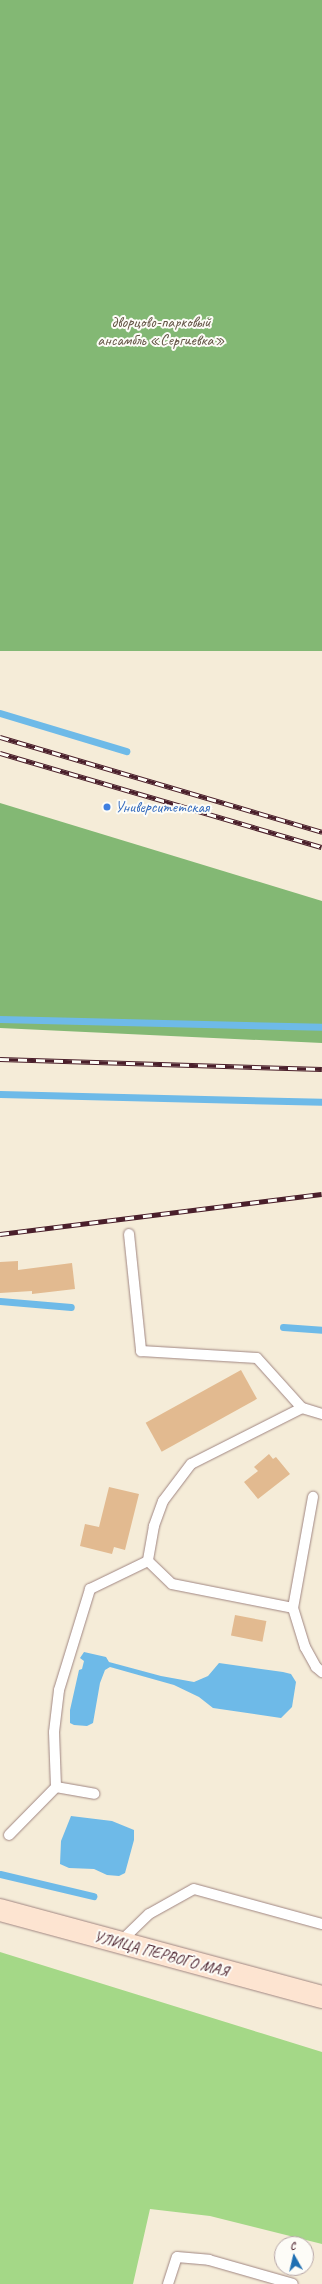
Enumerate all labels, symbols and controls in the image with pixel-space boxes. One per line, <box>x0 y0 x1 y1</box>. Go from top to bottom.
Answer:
park label: дворцово-парковый ансамбль «Сергиевка» <box>97 312 225 350</box>
place label: Университетская <box>115 797 209 817</box>
marker: Университетская <box>102 802 112 812</box>
street label: УЛИЦА ПЕРВОГО МАЯ <box>92 1927 230 1981</box>
north arrow <box>274 2236 314 2276</box>
text: С <box>289 2238 296 2252</box>

